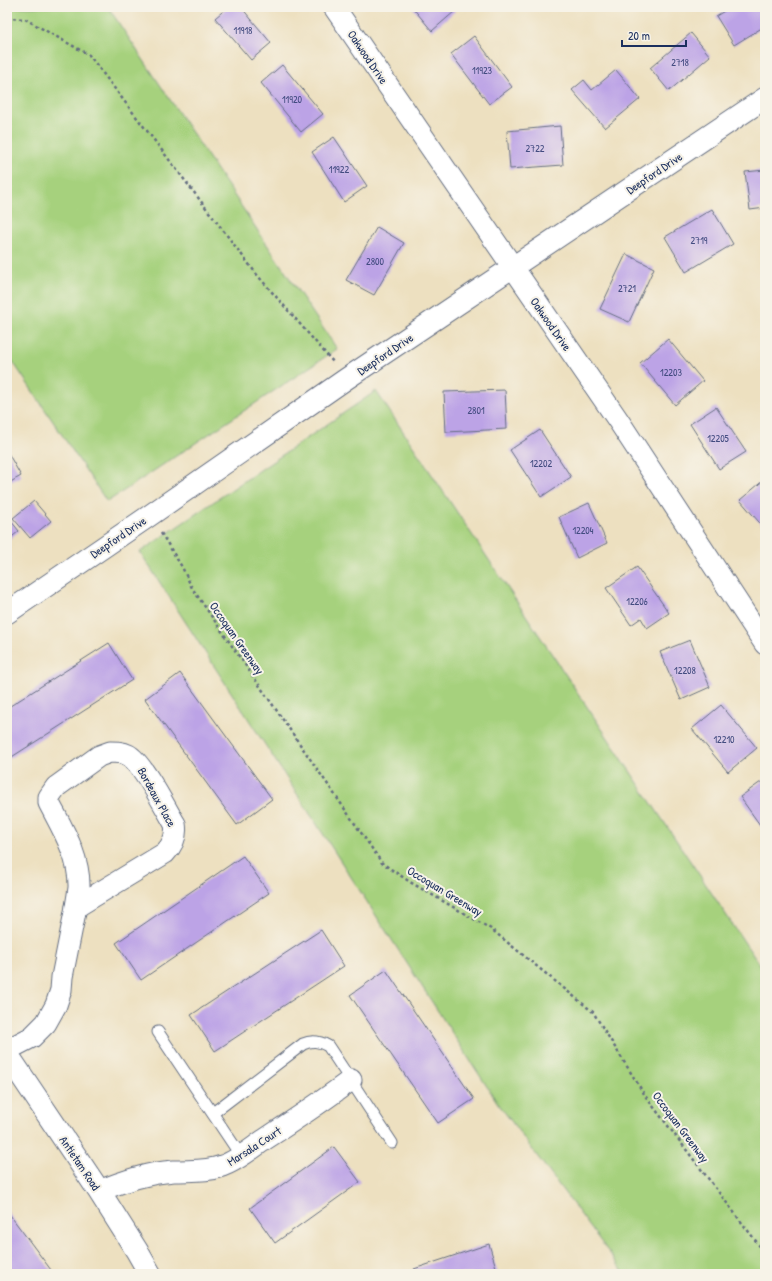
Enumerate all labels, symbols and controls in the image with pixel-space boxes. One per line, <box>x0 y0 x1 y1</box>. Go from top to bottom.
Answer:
scale bar <box>622 22 686 48</box>
house number: 11918 <box>234 24 252 37</box>
street label: Oakwood Drive <box>344 27 392 87</box>
text: 20 m <box>628 27 650 44</box>
house number: 2718 <box>671 56 689 69</box>
house number: 11923 <box>472 64 493 77</box>
house number: 11920 <box>282 93 303 106</box>
house number: 2722 <box>526 142 545 155</box>
street label: Deepford Drive <box>623 148 686 198</box>
house number: 11922 <box>329 163 349 176</box>
house number: 2719 <box>691 234 708 247</box>
house number: 2800 <box>366 255 384 268</box>
house number: 2721 <box>618 282 636 295</box>
street label: Oakwood Drive <box>526 294 576 354</box>
street label: Deepford Drive <box>354 329 417 379</box>
house number: 12203 <box>660 366 682 379</box>
house number: 2801 <box>467 404 485 417</box>
house number: 12205 <box>707 432 730 445</box>
house number: 12202 <box>530 457 552 470</box>
street label: Deepford Drive <box>87 512 150 562</box>
house number: 12204 <box>572 524 594 537</box>
house number: 12206 <box>626 595 648 608</box>
street label: Occoquan Greenway <box>206 598 268 678</box>
house number: 12208 <box>674 664 696 677</box>
house number: 12210 <box>713 733 735 746</box>
street label: Bordeaux Place <box>134 764 180 830</box>
street label: Occoquan Greenway <box>404 862 486 920</box>
street label: Occoquan Greenway <box>649 1088 713 1166</box>
street label: Marsala Court <box>224 1122 285 1170</box>
street label: Antietam Road <box>56 1132 105 1194</box>

